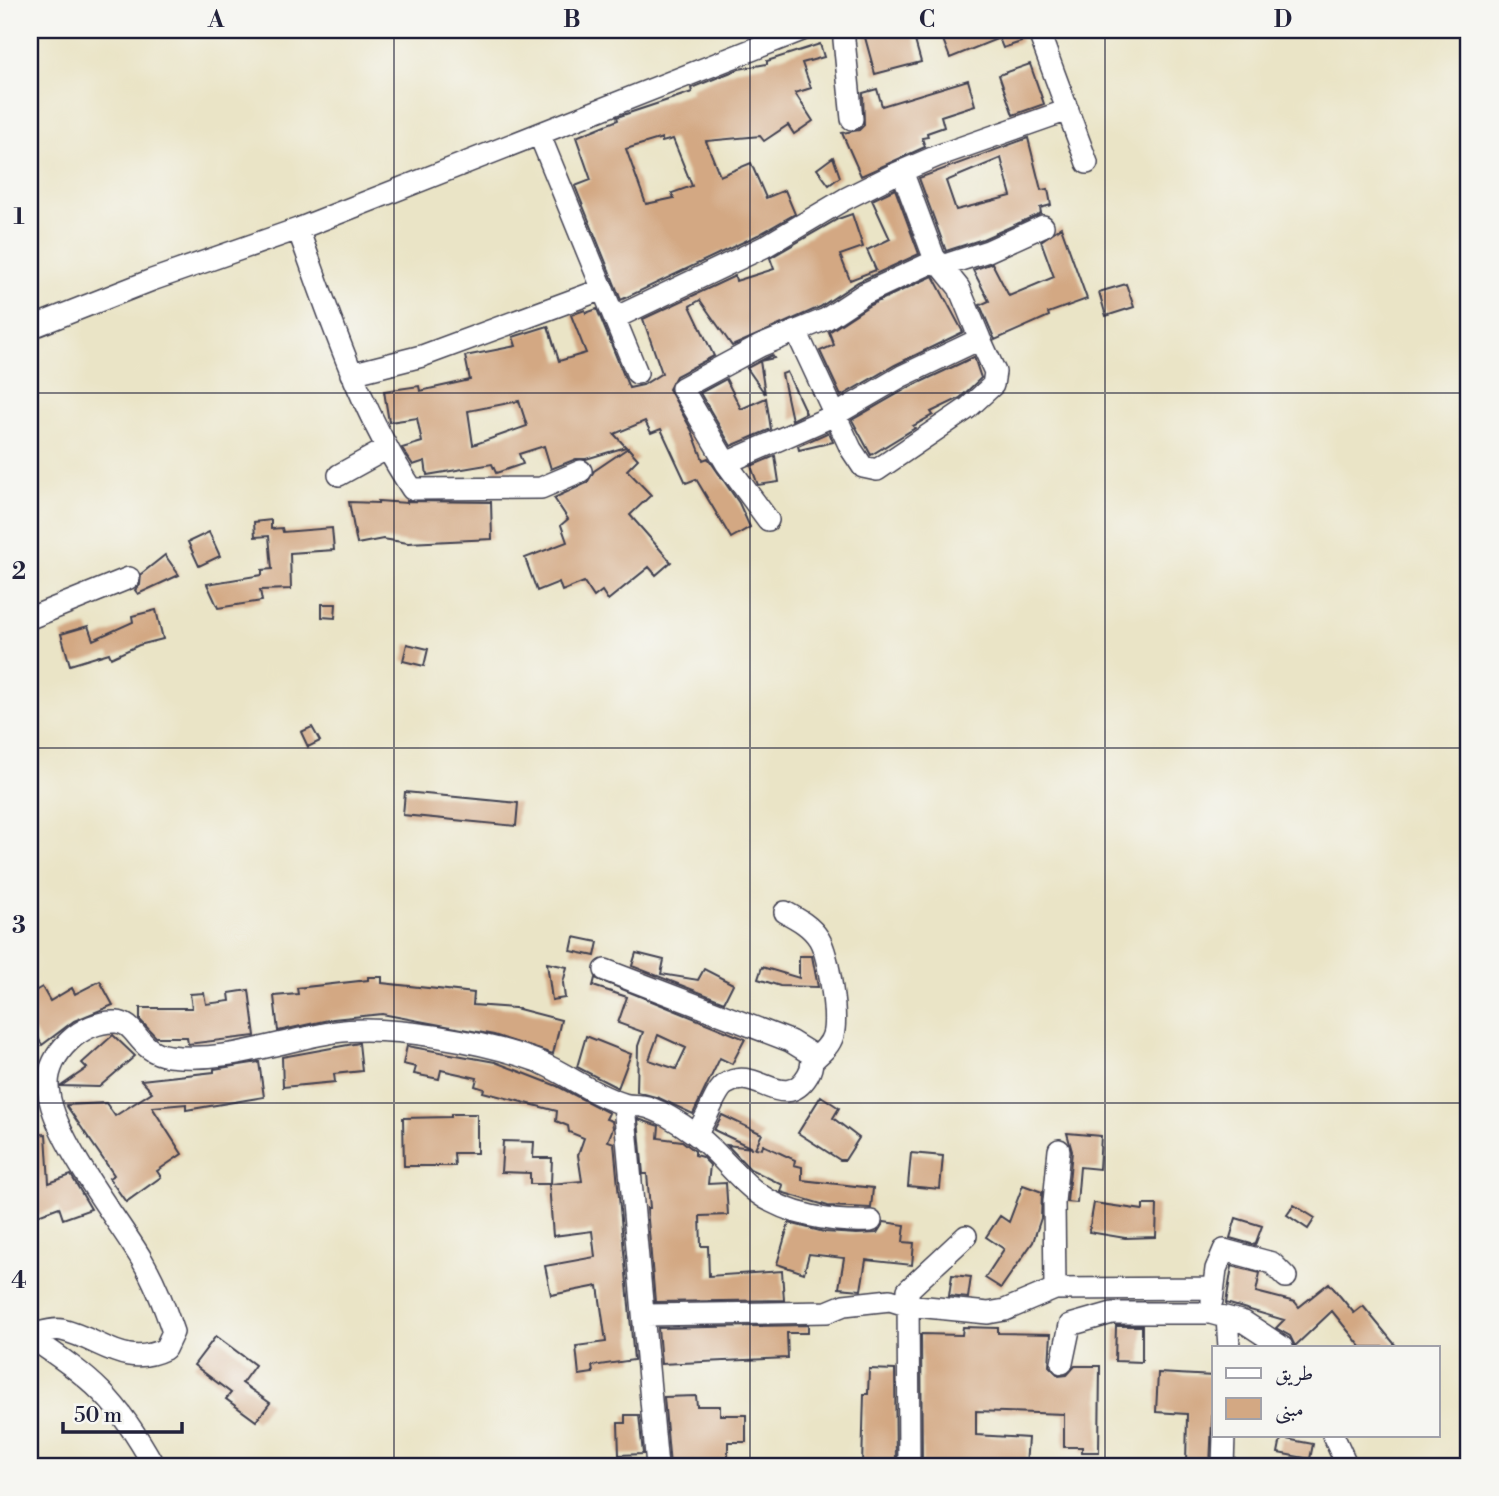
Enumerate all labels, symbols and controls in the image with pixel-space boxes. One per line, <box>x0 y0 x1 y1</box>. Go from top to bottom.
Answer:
text: A <box>207 6 225 34</box>
text: B <box>563 6 581 34</box>
text: C <box>919 6 935 34</box>
text: D <box>1274 6 1292 34</box>
text: 1 <box>13 203 25 231</box>
text: 2 <box>12 558 26 586</box>
text: 3 <box>12 912 26 940</box>
text: 4 <box>11 1267 27 1295</box>
legend <box>1212 1346 1440 1436</box>
text: طريق <box>1275 1361 1313 1387</box>
scale bar <box>63 1391 182 1435</box>
text: مبنى <box>1275 1397 1304 1424</box>
text: 50 m <box>74 1403 122 1429</box>

